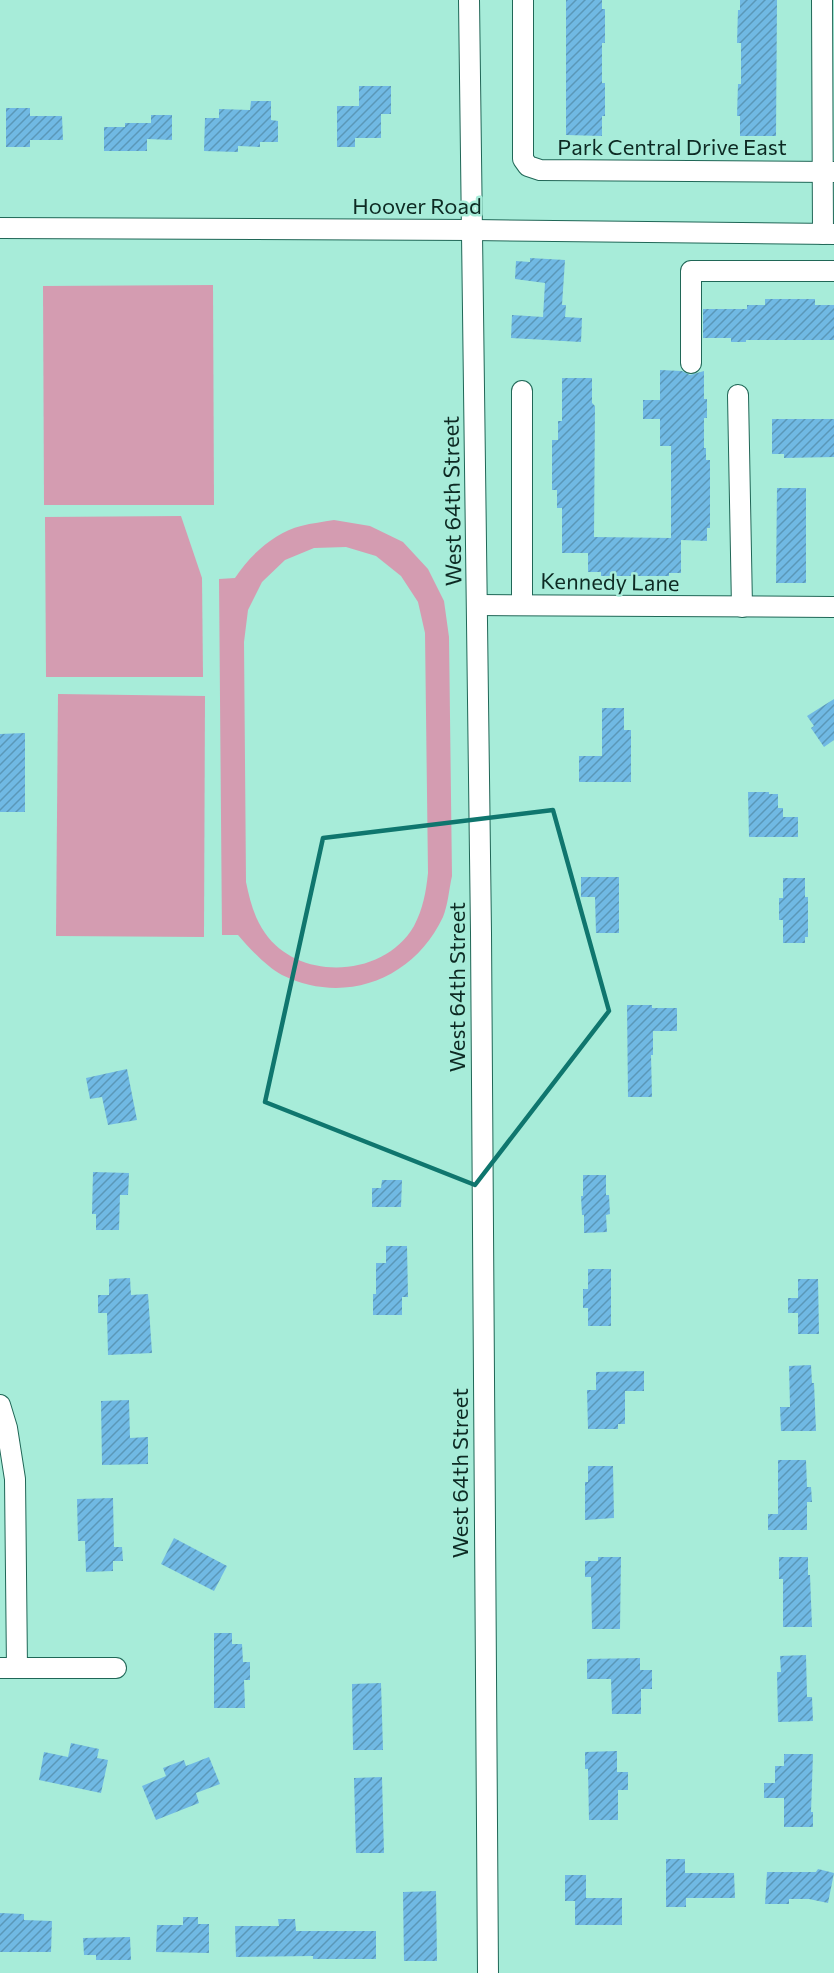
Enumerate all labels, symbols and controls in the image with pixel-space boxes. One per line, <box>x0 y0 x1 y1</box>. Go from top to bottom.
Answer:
street label: Park Central Drive East <box>557 133 787 160</box>
street label: Hoover Road <box>352 192 482 219</box>
street label: West 64th Street <box>437 416 466 586</box>
street label: Kennedy Lane <box>540 567 680 596</box>
street label: West 64th Street <box>443 902 470 1072</box>
street label: West 64th Street <box>446 1388 473 1558</box>

